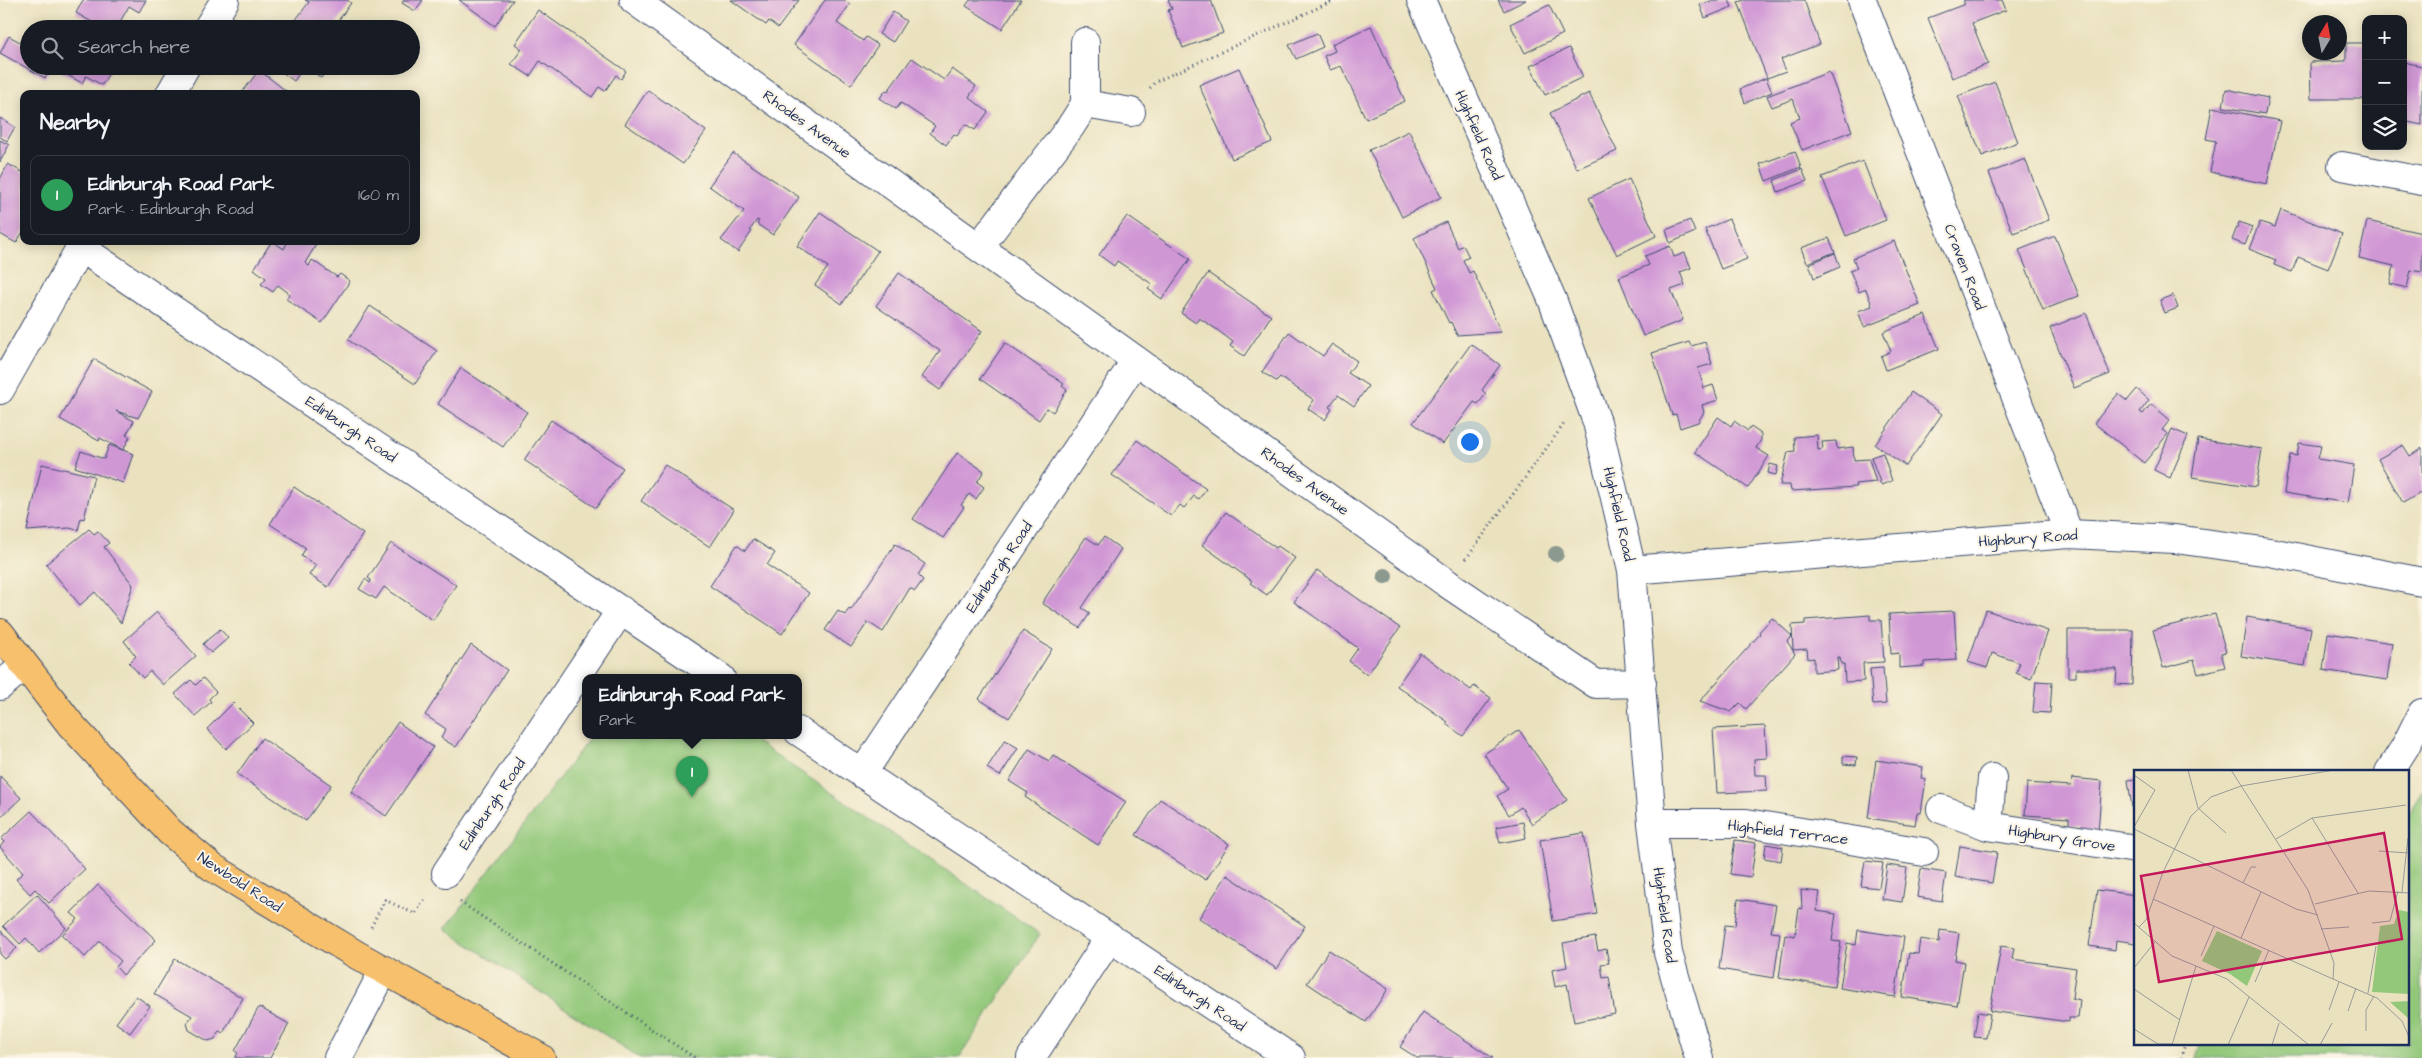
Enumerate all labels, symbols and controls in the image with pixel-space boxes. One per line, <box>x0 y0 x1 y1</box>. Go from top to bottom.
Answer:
north arrow <box>2302 15 2347 60</box>
map controls <box>2362 15 2407 150</box>
button: + <box>2362 15 2407 60</box>
search box <box>20 20 420 75</box>
icon: search <box>38 34 66 62</box>
text: Search here <box>78 34 190 61</box>
button: − <box>2362 60 2407 105</box>
street label: Rhodes Avenue <box>758 85 855 164</box>
street label: Highfield Road <box>1448 87 1508 184</box>
button: layers <box>2362 105 2407 150</box>
text: Nearby <box>40 108 110 137</box>
text: Edinburgh Road Park <box>88 171 274 198</box>
text: 1 <box>56 184 58 206</box>
text: 160 m <box>358 184 399 206</box>
text: Park · Edinburgh Road <box>88 198 253 220</box>
street label: Craven Road <box>1939 221 1991 313</box>
street label: Edinburgh Road <box>300 391 401 469</box>
your location <box>1457 429 1483 455</box>
street label: Rhodes Avenue <box>1256 442 1353 521</box>
street label: Highfield Road <box>1596 465 1640 564</box>
street label: Edinburgh Road <box>961 517 1039 618</box>
street label: Highbury Road <box>1978 525 2079 553</box>
popup <box>582 674 802 739</box>
text: Edinburgh Road Park <box>599 682 785 709</box>
text: Park <box>599 709 636 731</box>
street label: Edinburgh Road <box>454 754 532 855</box>
pin: 1 <box>676 756 708 797</box>
inset map <box>2134 770 2410 1046</box>
street label: Highfield Terrace <box>1726 815 1849 851</box>
street label: Highbury Grove <box>2007 820 2117 858</box>
street label: Newbold Road <box>193 847 286 918</box>
street label: Highfield Road <box>1646 866 1682 965</box>
street label: Edinburgh Road <box>1149 960 1250 1038</box>

